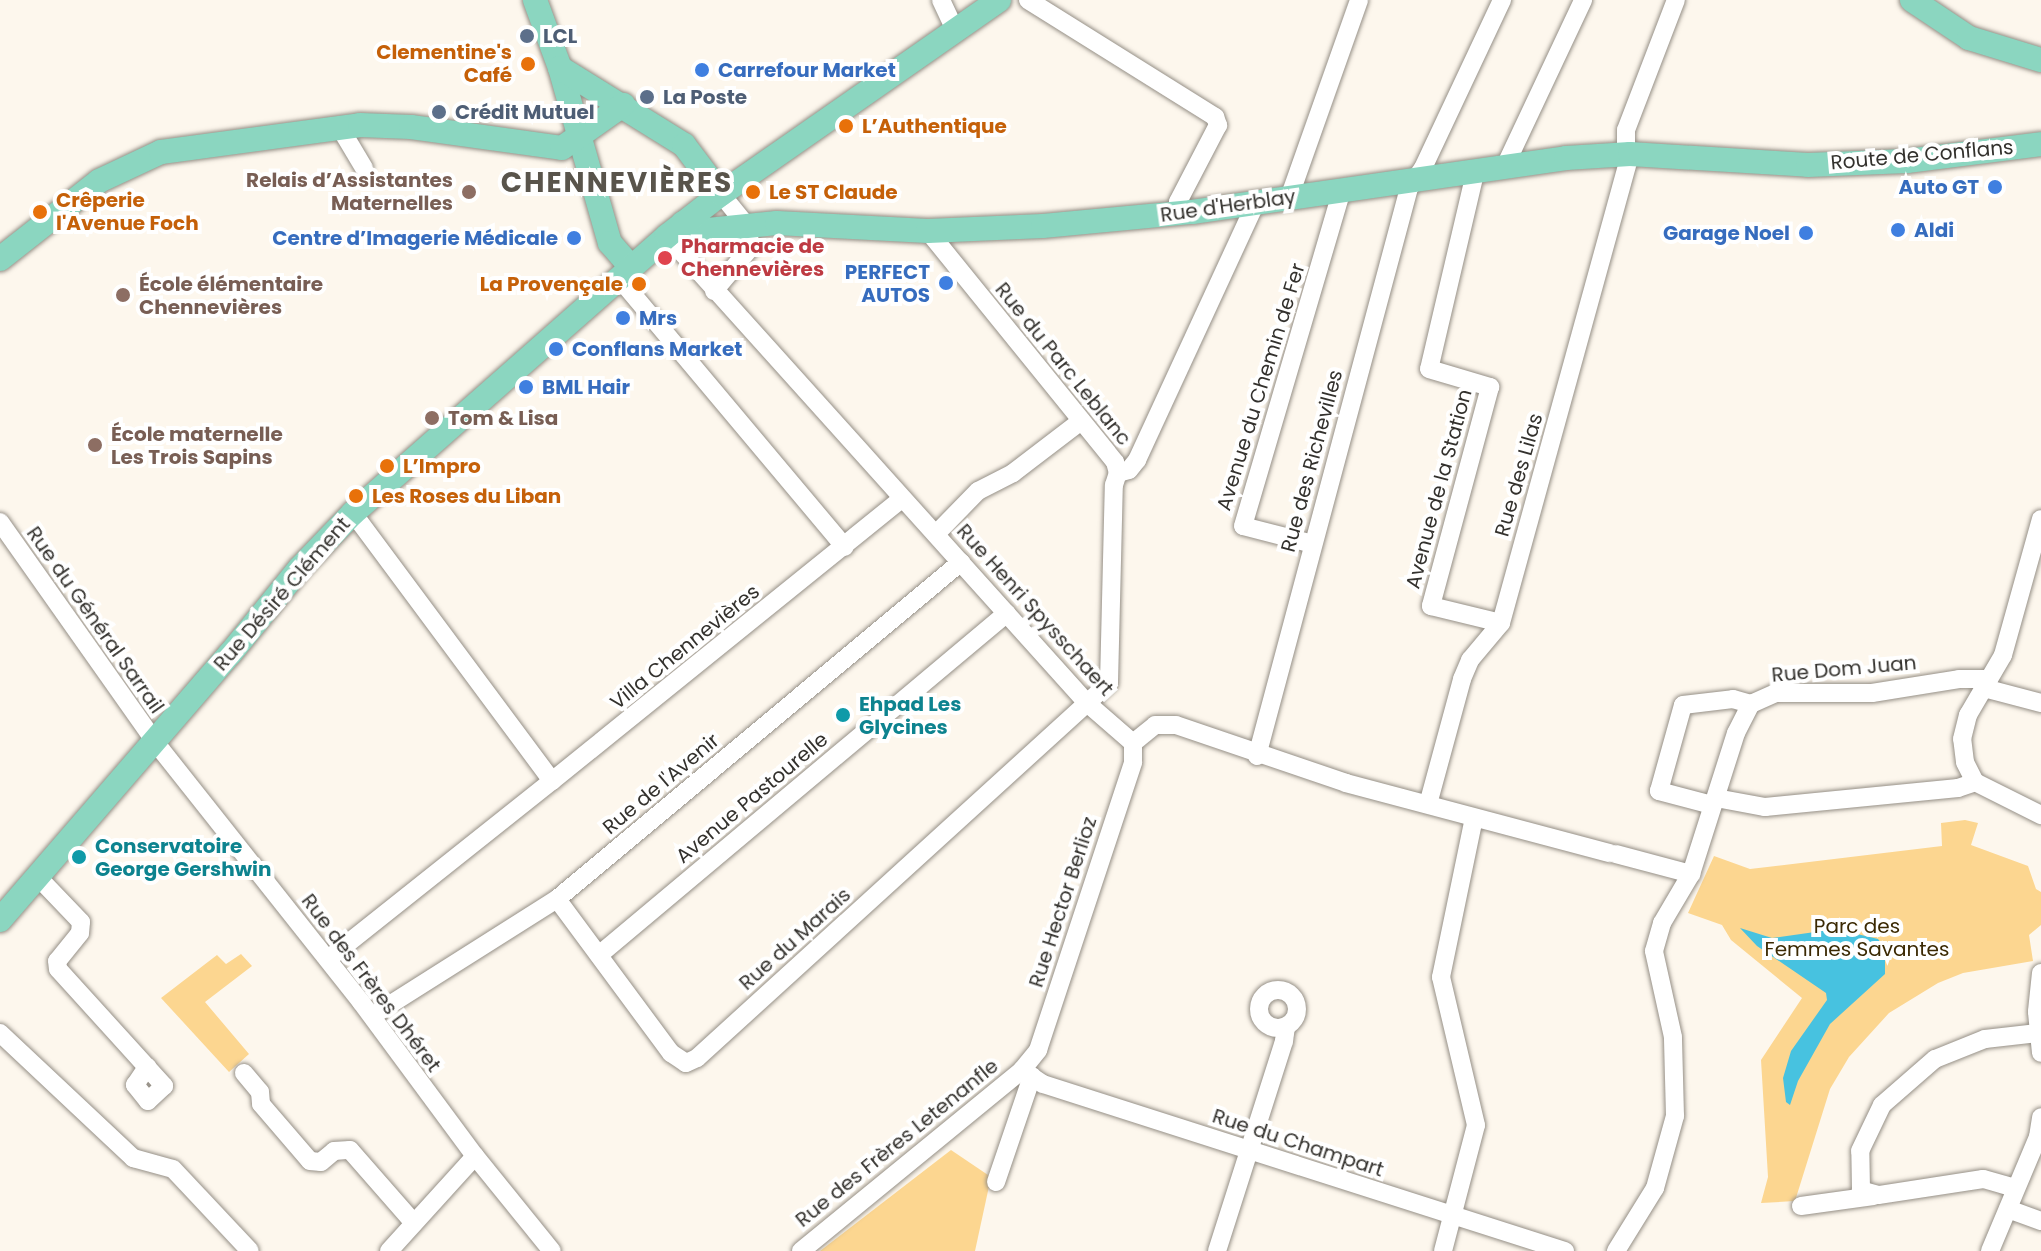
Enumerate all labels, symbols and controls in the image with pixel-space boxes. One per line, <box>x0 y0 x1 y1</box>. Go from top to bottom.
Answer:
place label: LCL <box>543 24 577 48</box>
marker: LCL <box>518 27 536 45</box>
place label: Clementine's Café <box>376 40 512 87</box>
marker: Clementine's Café <box>519 55 537 73</box>
place label: Carrefour Market <box>718 58 896 82</box>
marker: Carrefour Market <box>693 61 711 79</box>
place label: La Poste <box>663 85 747 109</box>
marker: La Poste <box>638 88 656 106</box>
place label: Crédit Mutuel <box>455 100 595 124</box>
marker: Crédit Mutuel <box>430 103 448 121</box>
place label: L’Authentique <box>862 114 1007 138</box>
marker: L’Authentique <box>837 117 855 135</box>
street label: Route de Conflans <box>1830 135 2014 175</box>
district label: CHENNEVIÈRES <box>501 166 733 200</box>
place label: Relais d’Assistantes Maternelles <box>246 168 453 215</box>
place label: Auto GT <box>1899 175 1979 199</box>
marker: Auto GT <box>1986 178 2004 196</box>
place label: Le ST Claude <box>769 180 898 204</box>
marker: Relais d’Assistantes Maternelles <box>460 183 478 201</box>
marker: Le ST Claude <box>744 183 762 201</box>
street label: Rue d'Herblay <box>1159 185 1297 227</box>
place label: Crêperie l'Avenue Foch <box>56 188 199 235</box>
marker: Crêperie l'Avenue Foch <box>31 203 49 221</box>
place label: Aldi <box>1914 218 1954 242</box>
place label: Garage Noel <box>1663 221 1790 245</box>
marker: Aldi <box>1889 221 1907 239</box>
marker: Garage Noel <box>1797 224 1815 242</box>
place label: Centre d’Imagerie Médicale <box>272 226 558 250</box>
marker: Centre d’Imagerie Médicale <box>565 229 583 247</box>
place label: Pharmacie de Chennevières <box>681 234 824 281</box>
marker: Pharmacie de Chennevières <box>656 249 674 267</box>
place label: PERFECT AUTOS <box>845 260 930 307</box>
street label: Avenue du Chemin de Fer <box>1212 260 1310 514</box>
place label: École élémentaire Chennevières <box>139 272 323 319</box>
place label: La Provençale <box>480 272 623 296</box>
marker: PERFECT AUTOS <box>937 274 955 292</box>
marker: La Provençale <box>630 275 648 293</box>
street label: Rue du Parc Leblanc <box>990 278 1136 450</box>
marker: École élémentaire Chennevières <box>114 286 132 304</box>
place label: Mrs <box>639 306 677 330</box>
marker: Mrs <box>614 309 632 327</box>
place label: Conflans Market <box>572 337 742 361</box>
marker: Conflans Market <box>547 340 565 358</box>
street label: Rue des Richevilles <box>1276 367 1348 555</box>
place label: BML Hair <box>542 375 630 399</box>
marker: BML Hair <box>517 378 535 396</box>
street label: Avenue de la Station <box>1401 386 1477 592</box>
place label: Tom & Lisa <box>448 406 558 430</box>
marker: Tom & Lisa <box>423 409 441 427</box>
street label: Rue des Lilas <box>1490 411 1548 539</box>
place label: École maternelle Les Trois Sapins <box>111 422 283 469</box>
marker: École maternelle Les Trois Sapins <box>86 436 104 454</box>
place label: L’Impro <box>403 454 481 478</box>
marker: L’Impro <box>378 457 396 475</box>
place label: Les Roses du Liban <box>372 484 561 508</box>
marker: Les Roses du Liban <box>347 487 365 505</box>
street label: Rue Désiré Clément <box>209 512 355 676</box>
street label: Rue Henri Spysschaert <box>952 519 1118 701</box>
street label: Rue du Général Sarrail <box>21 522 169 718</box>
street label: Villa Chennevières <box>606 580 764 714</box>
street label: Rue Dom Juan <box>1771 651 1917 687</box>
place label: Ehpad Les Glycines <box>859 692 961 739</box>
marker: Ehpad Les Glycines <box>834 706 852 724</box>
street label: Avenue Pastourelle <box>671 727 833 869</box>
street label: Rue de l'Avenir <box>598 728 724 840</box>
street label: Rue Hector Berlioz <box>1024 814 1102 990</box>
place label: Conservatoire George Gershwin <box>95 834 271 881</box>
marker: Conservatoire George Gershwin <box>70 848 88 866</box>
street label: Rue du Marais <box>734 883 856 995</box>
street label: Rue des Frères Dhéret <box>296 889 446 1077</box>
park label: Parc des Femmes Savantes <box>1765 915 1949 962</box>
street label: Rue des Frères Letenanfle <box>791 1054 1003 1232</box>
street label: Rue du Champart <box>1209 1104 1387 1182</box>

